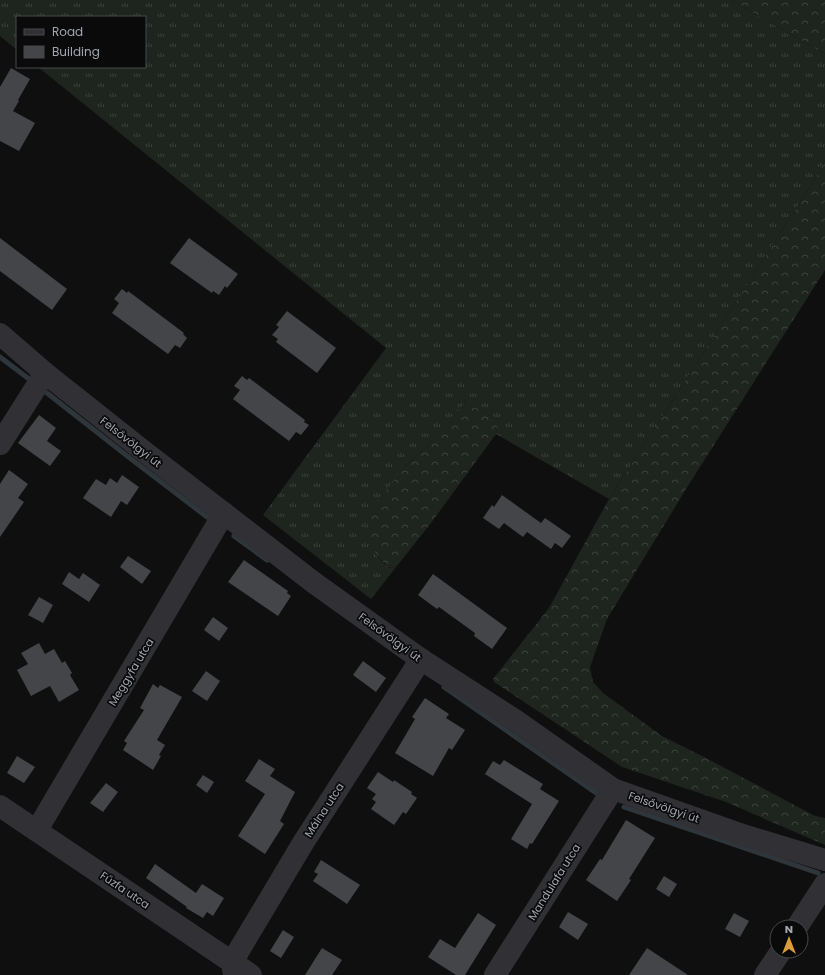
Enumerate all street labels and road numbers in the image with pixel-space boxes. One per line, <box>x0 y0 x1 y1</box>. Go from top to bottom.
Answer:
street label: Felsővölgyi út <box>97 413 165 471</box>
street label: Felsővölgyi út <box>355 609 425 665</box>
street label: Meggyfa utca <box>104 635 158 709</box>
street label: Málna utca <box>300 780 348 840</box>
street label: Felsővölgyi út <box>626 787 702 827</box>
street label: Mandulafa utca <box>524 841 584 923</box>
street label: Fűzfa utca <box>97 868 153 912</box>

